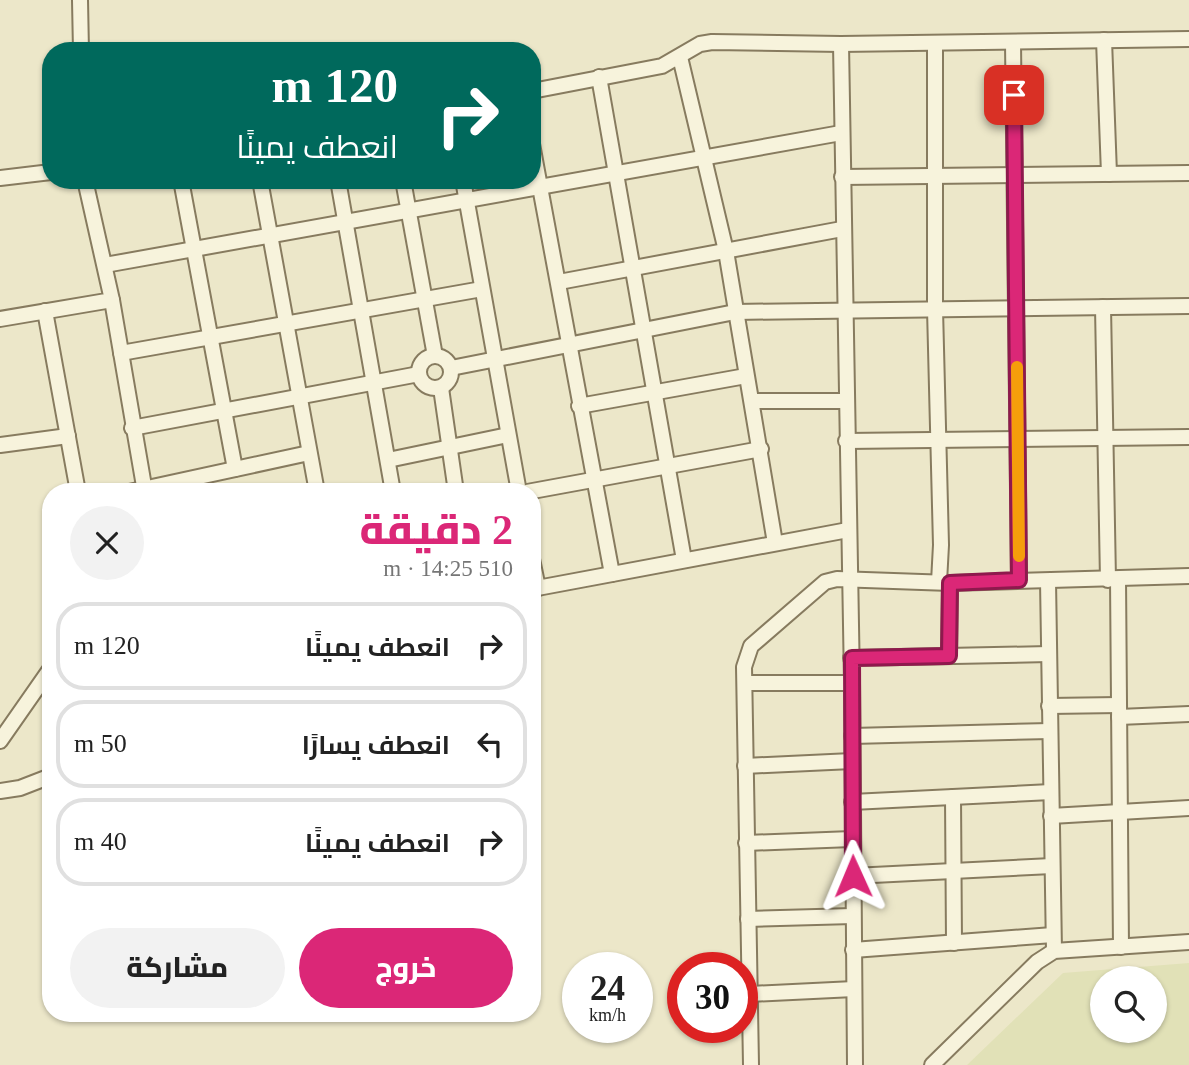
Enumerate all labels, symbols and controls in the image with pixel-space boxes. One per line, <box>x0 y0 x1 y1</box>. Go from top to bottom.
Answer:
text: 120 m <box>271 58 398 113</box>
pin <box>984 65 1044 125</box>
icon: right <box>422 70 513 161</box>
icon: arrive <box>995 76 1033 114</box>
text: انعطف يمينًا <box>236 129 398 165</box>
button: close <box>70 506 144 580</box>
text: 2 دقيقة <box>360 507 513 553</box>
text: 510 m · 14:25 <box>383 556 513 581</box>
icon: right <box>471 627 509 665</box>
text: 120 m <box>74 631 140 660</box>
text: انعطف يمينًا <box>305 633 450 662</box>
icon: left <box>471 725 509 763</box>
text: 50 m <box>74 729 127 758</box>
text: انعطف يسارًا <box>302 731 450 760</box>
icon: right <box>471 823 509 861</box>
text: 40 m <box>74 827 127 856</box>
text: انعطف يمينًا <box>305 829 450 858</box>
position arrow <box>816 839 890 913</box>
button: مشاركة <box>70 928 285 1008</box>
button: خروج <box>299 928 513 1008</box>
speed limit sign: 30 <box>667 952 758 1043</box>
map controls <box>1090 966 1167 1043</box>
button: search <box>1090 966 1167 1043</box>
text: 24 <box>590 969 625 1008</box>
text: km/h <box>589 1005 626 1025</box>

